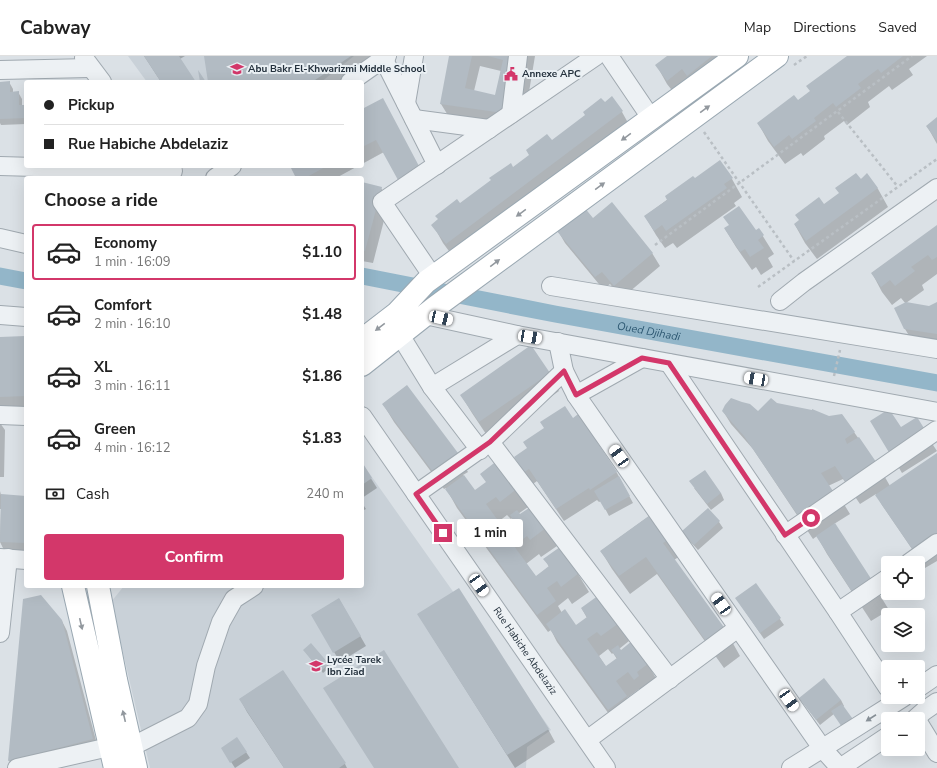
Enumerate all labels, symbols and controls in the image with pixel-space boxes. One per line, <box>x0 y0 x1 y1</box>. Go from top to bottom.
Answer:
text: Cabway <box>20 15 90 41</box>
text: Map <box>744 18 771 37</box>
text: Directions <box>793 18 856 37</box>
text: Saved <box>878 18 917 37</box>
school or university icon: Abu Bakr El-Khwarizmi Middle School <box>229 61 245 77</box>
place label: Abu Bakr El-Khwarizmi Middle School <box>248 62 426 76</box>
public building icon: Annexe APC <box>503 66 519 82</box>
place label: Annexe APC <box>522 67 581 81</box>
text: Pickup <box>68 95 114 115</box>
one-way arrow <box>700 105 710 113</box>
one-way arrow <box>620 132 631 141</box>
text: Rue Habiche Abdelaziz <box>68 134 228 154</box>
one-way arrow <box>595 182 606 190</box>
text: Choose a ride <box>44 188 158 212</box>
one-way arrow <box>515 209 526 217</box>
text: Economy <box>94 233 157 253</box>
icon: car <box>46 234 82 270</box>
text: $1.10 <box>302 242 342 262</box>
text: 1 min · 16:09 <box>94 253 170 271</box>
one-way arrow <box>490 259 501 267</box>
text: Comfort <box>94 295 151 315</box>
icon: car <box>46 296 82 332</box>
text: $1.48 <box>302 304 342 324</box>
car <box>428 309 454 327</box>
text: 2 min · 16:10 <box>94 315 170 333</box>
water label: Oued Djihadi <box>616 318 682 344</box>
one-way arrow <box>374 323 385 331</box>
car <box>517 329 543 345</box>
text: XL <box>94 357 113 377</box>
icon: car <box>46 358 82 394</box>
text: $1.86 <box>302 366 342 386</box>
car <box>743 371 769 387</box>
text: 3 min · 16:11 <box>94 377 170 395</box>
text: Green <box>94 419 136 439</box>
icon: car <box>46 420 82 456</box>
text: $1.83 <box>302 428 342 448</box>
text: 4 min · 16:12 <box>94 439 170 457</box>
car <box>607 443 631 469</box>
icon: cash <box>44 483 66 505</box>
text: Cash <box>76 484 110 504</box>
text: 240 m <box>306 485 344 503</box>
route start <box>802 509 820 527</box>
callout: 1 min <box>457 519 523 547</box>
route end <box>434 524 452 542</box>
text: 1 min <box>473 524 507 542</box>
button: Confirm <box>44 534 344 580</box>
map controls <box>881 556 925 756</box>
button: locate <box>881 556 925 600</box>
car <box>467 572 491 598</box>
car <box>709 591 733 617</box>
street label: Rue Habiche Abdelaziz <box>490 604 560 698</box>
button: layers <box>881 608 925 652</box>
one-way arrow <box>79 618 85 630</box>
place label: Lycée Tarek Ibn Ziad <box>327 653 382 679</box>
school or university icon: Lycée Tarek Ibn Ziad <box>308 658 324 674</box>
button: + <box>881 660 925 704</box>
car <box>777 687 801 713</box>
one-way arrow <box>121 710 127 722</box>
button: − <box>881 712 925 756</box>
one-way arrow <box>866 714 877 722</box>

